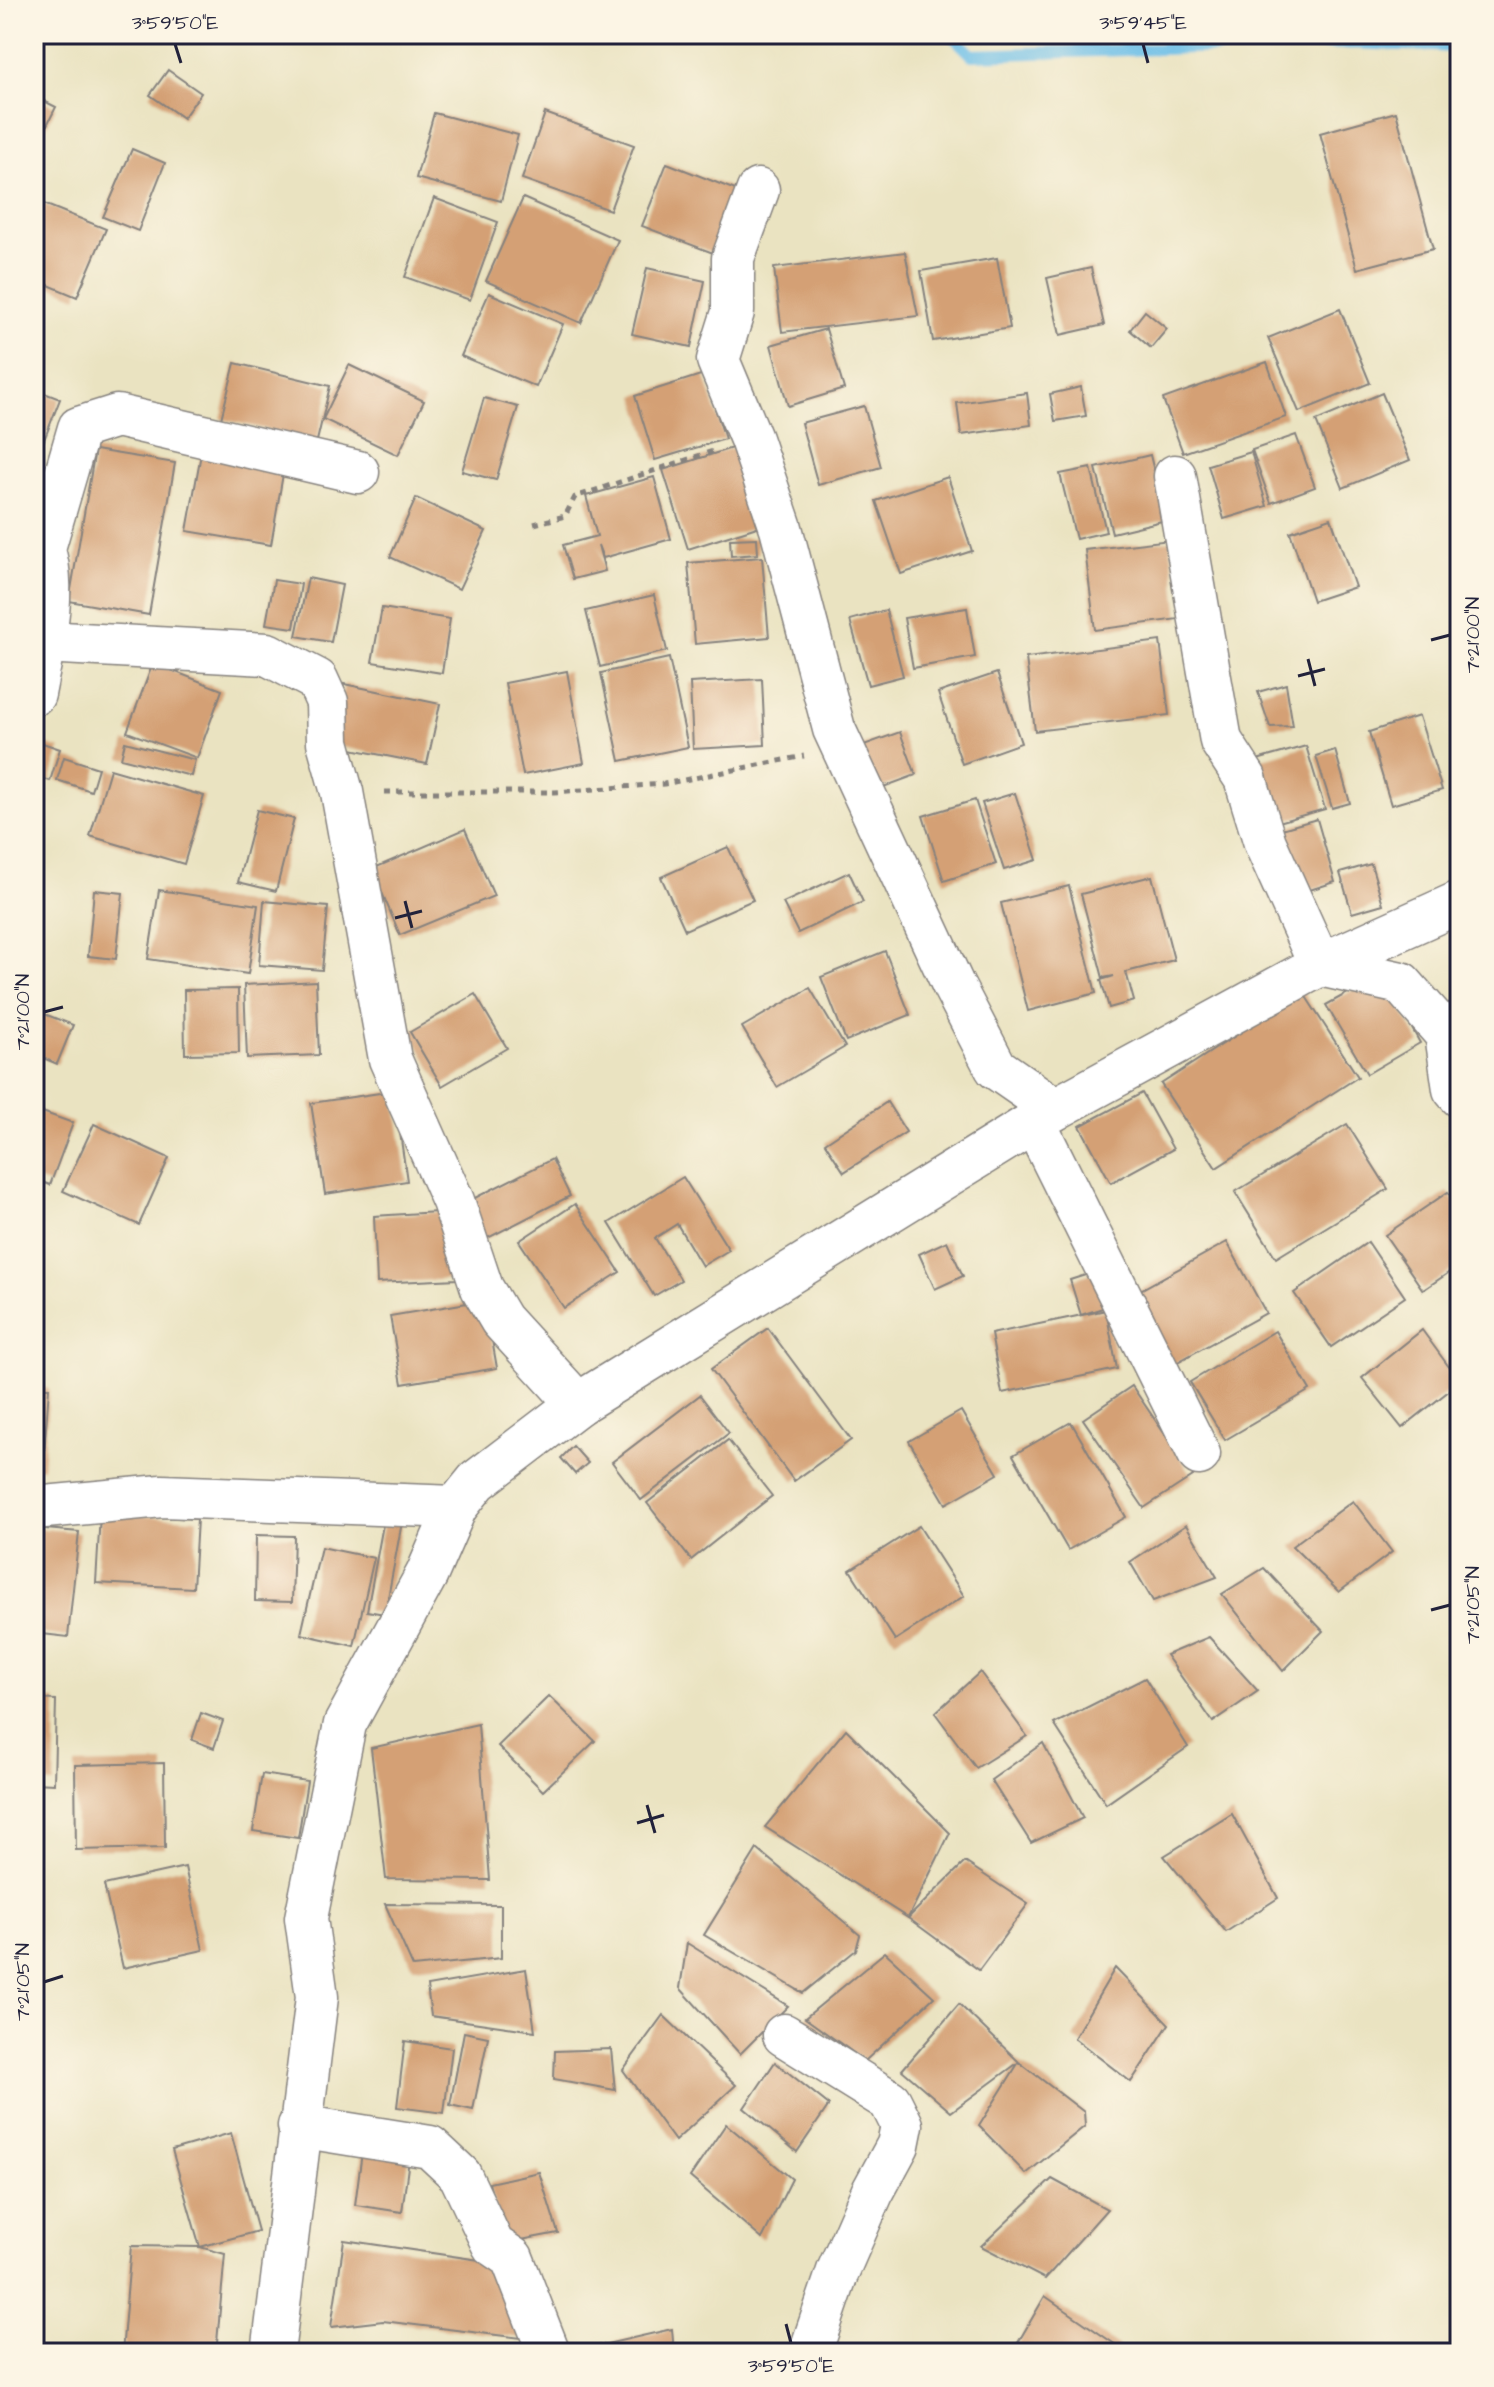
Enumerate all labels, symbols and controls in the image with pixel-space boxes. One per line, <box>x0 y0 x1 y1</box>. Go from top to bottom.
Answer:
text: 3°59'50"E <box>132 9 219 37</box>
text: 3°59'45"E <box>1099 9 1187 37</box>
text: 7°21'00"N <box>1459 597 1487 673</box>
text: 7°21'00"N <box>9 974 37 1050</box>
text: 7°21'05"N <box>1459 1566 1487 1644</box>
text: 7°21'05"N <box>9 1943 37 2021</box>
text: 3°59'50"E <box>748 2352 835 2380</box>

